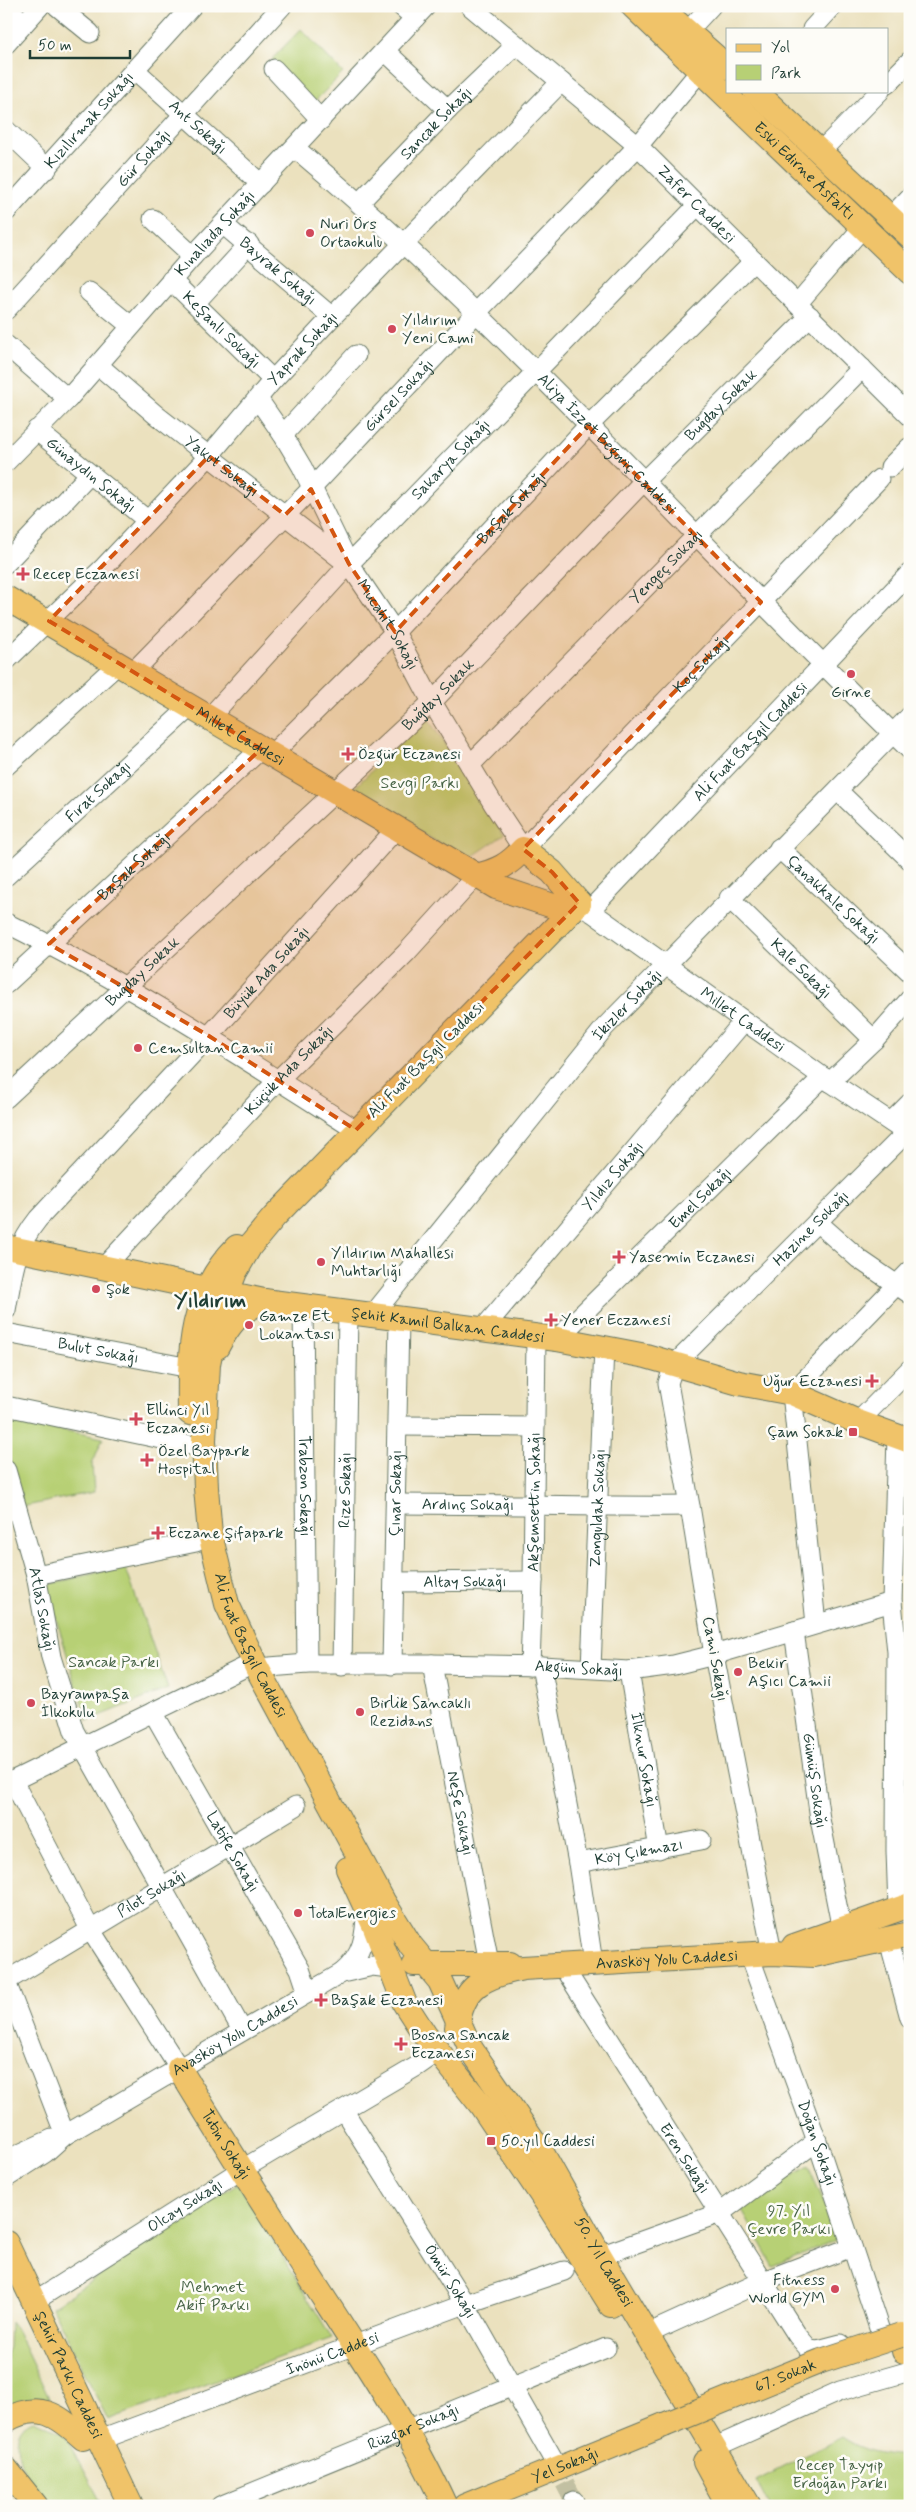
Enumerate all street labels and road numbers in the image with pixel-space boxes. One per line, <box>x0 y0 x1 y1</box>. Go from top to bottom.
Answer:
street label: Kızılırmak Sokağı <box>40 67 139 173</box>
street label: Sancak Sokağı <box>395 82 477 164</box>
street label: Ant Sokağı <box>164 95 232 159</box>
street label: Eski Edirne Asfaltı <box>749 117 860 225</box>
street label: Gür Sokağı <box>112 125 176 192</box>
street label: Zafer Caddesi <box>652 160 740 248</box>
street label: Kınalıada Sokağı <box>170 185 260 280</box>
street label: Bayrak Sokağı <box>235 232 321 310</box>
street label: Keşanlı Sokağı <box>178 286 266 373</box>
street label: Yaprak Sokağı <box>262 307 342 390</box>
street label: Gürsel Sokağı <box>359 354 438 437</box>
street label: Buğday Sokak <box>680 364 761 445</box>
street label: Aliya İzzet Begoviç Caddesi <box>533 368 681 519</box>
street label: Sakarya Sokağı <box>407 414 495 504</box>
street label: Yakut Sokağı <box>180 431 263 502</box>
street label: Günaydın Sokağı <box>42 432 141 518</box>
street label: Başak Sokağı <box>472 467 551 549</box>
street label: Yengeç Sokağı <box>624 525 708 608</box>
street label: Mucahit Sokağı <box>352 575 424 674</box>
street label: Koç Sokağı <box>668 630 734 697</box>
street label: Buğday Sokak <box>397 654 479 735</box>
street label: Ali Fuat Başgil Caddesi <box>688 677 812 806</box>
street label: Millet Caddesi <box>192 702 289 771</box>
street label: Fırat Sokağı <box>61 756 135 827</box>
street label: Başak Sokağı <box>93 827 175 905</box>
street label: Çanakkale Sokağı <box>782 850 885 949</box>
street label: Büyük Ada Sokağı <box>219 921 314 1023</box>
street label: Buğday Sokak <box>101 932 184 1011</box>
street label: Kale Sokağı <box>766 934 837 1004</box>
street label: İkizler Sokağı <box>588 964 667 1045</box>
street label: Millet Caddesi <box>696 982 789 1057</box>
street label: Ali Fuat Başgil Caddesi <box>363 997 489 1123</box>
street label: Küçük Ada Sokağı <box>240 1020 338 1120</box>
street label: Yıldız Sokağı <box>577 1137 648 1215</box>
street label: Emel Sokağı <box>664 1162 736 1234</box>
street label: Hazine Sokağı <box>768 1186 853 1271</box>
street label: Şehit Kamil Balkan Caddesi <box>350 1302 546 1348</box>
street label: Bulut Sokağı <box>56 1333 141 1369</box>
street label: Akşemsettin Sokağı <box>523 1432 545 1572</box>
street label: Trabzon Sokağı <box>294 1435 316 1537</box>
street label: Zonguldak Sokağı <box>585 1448 610 1568</box>
street label: Çınar Sokağı <box>384 1449 407 1537</box>
street label: Rize Sokağı <box>334 1452 356 1528</box>
street label: Ardınç Sokağı <box>422 1494 514 1515</box>
street label: Atlas Sokağı <box>24 1564 60 1653</box>
street label: Ali Fuat Başgil Caddesi <box>209 1571 293 1722</box>
street label: Altay Sokağı <box>423 1571 507 1592</box>
street label: Cami Sokağı <box>697 1615 733 1703</box>
street label: Akgün Sokağı <box>534 1655 624 1681</box>
street label: İlknur Sokağı <box>626 1711 662 1809</box>
street label: Gümüş Sokağı <box>798 1732 832 1830</box>
street label: Neşe Sokağı <box>442 1769 479 1857</box>
street label: Latife Sokağı <box>201 1807 264 1896</box>
street label: Köy Çıkmazı <box>593 1833 685 1870</box>
street label: Pilot Sokağı <box>113 1864 190 1922</box>
street label: Avasköy Yolu Caddesi <box>595 1945 739 1974</box>
street label: Avasköy Yolu Caddesi <box>168 1991 302 2081</box>
street label: Doğan Sokağı <box>792 2097 842 2189</box>
street label: Tutin Sokağı <box>196 2105 256 2184</box>
street label: Eren Sokağı <box>655 2119 715 2198</box>
street label: Olcay Sokağı <box>143 2174 227 2237</box>
street label: 50. Yıl Caddesi <box>570 2213 639 2311</box>
street label: Ömür Sokağı <box>420 2240 482 2322</box>
street label: Şehir Parkı Caddesi <box>29 2308 108 2442</box>
street label: İnönü Caddesi <box>283 2326 382 2380</box>
street label: 67. Sokak <box>752 2354 819 2397</box>
street label: Rüzgar Sokağı <box>364 2399 462 2455</box>
street label: Yel Sokağı <box>528 2442 602 2488</box>

